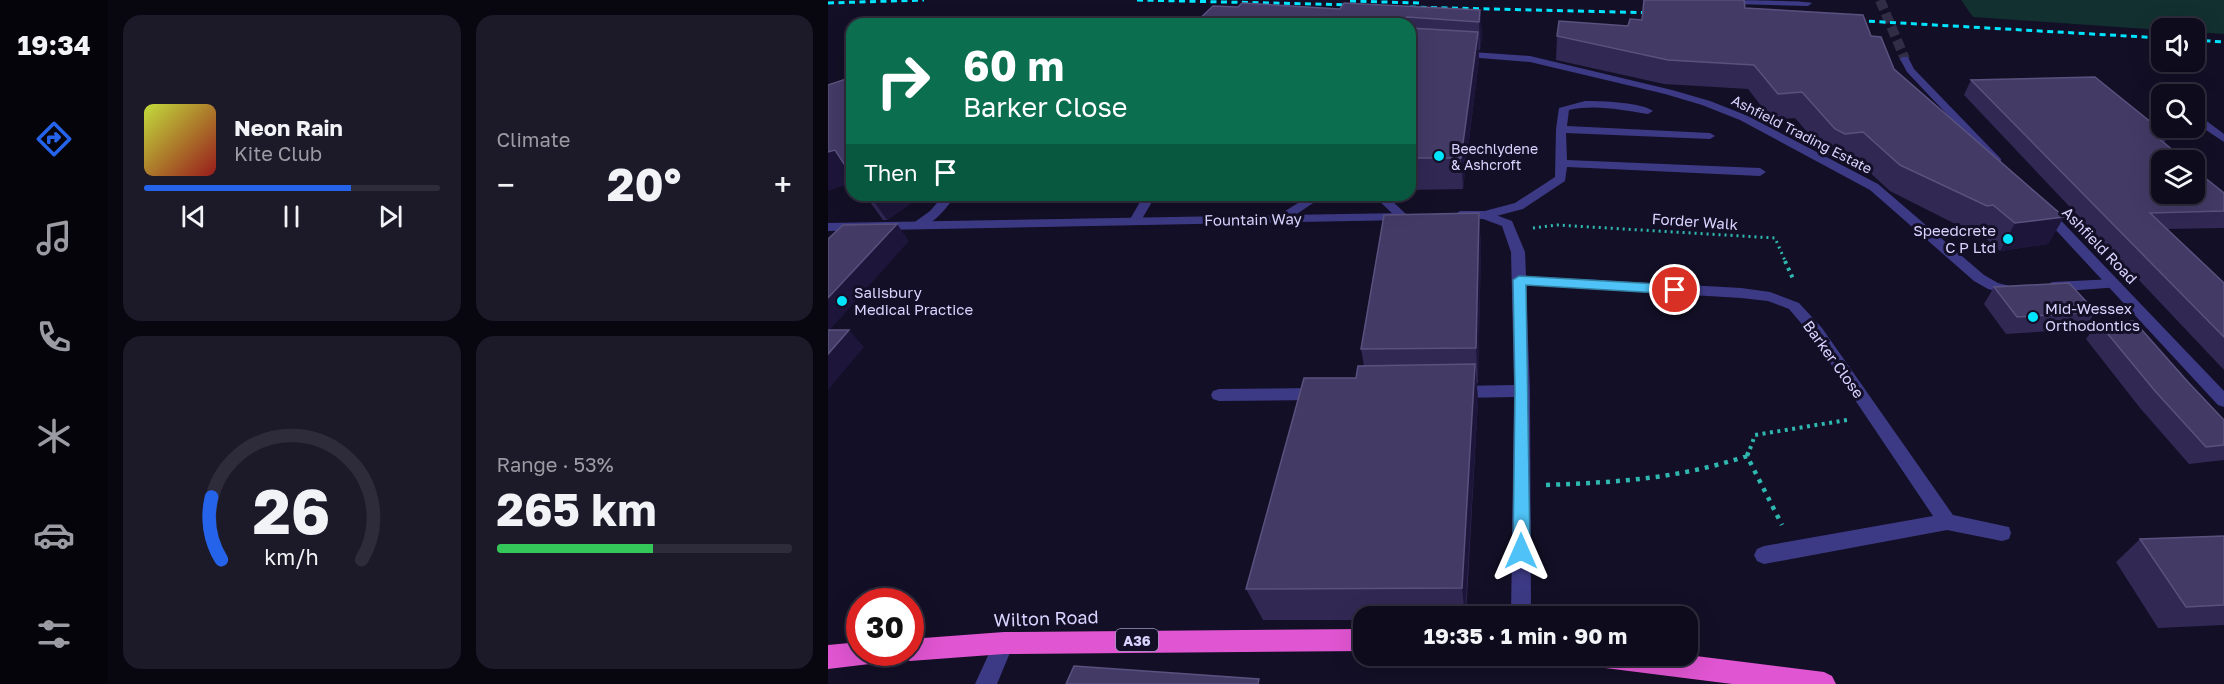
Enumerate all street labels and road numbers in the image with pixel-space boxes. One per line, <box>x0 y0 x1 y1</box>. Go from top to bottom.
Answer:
street label: Ashfield Trading Estate <box>1729 91 1875 177</box>
street label: Ashfield Road <box>2059 203 2141 287</box>
street label: Fountain Way <box>1204 209 1303 229</box>
street label: Forder Walk <box>1651 209 1739 233</box>
street label: Barker Close <box>1800 317 1868 401</box>
street label: Wilton Road <box>993 605 1099 631</box>
road number: A36 <box>1116 629 1158 651</box>

